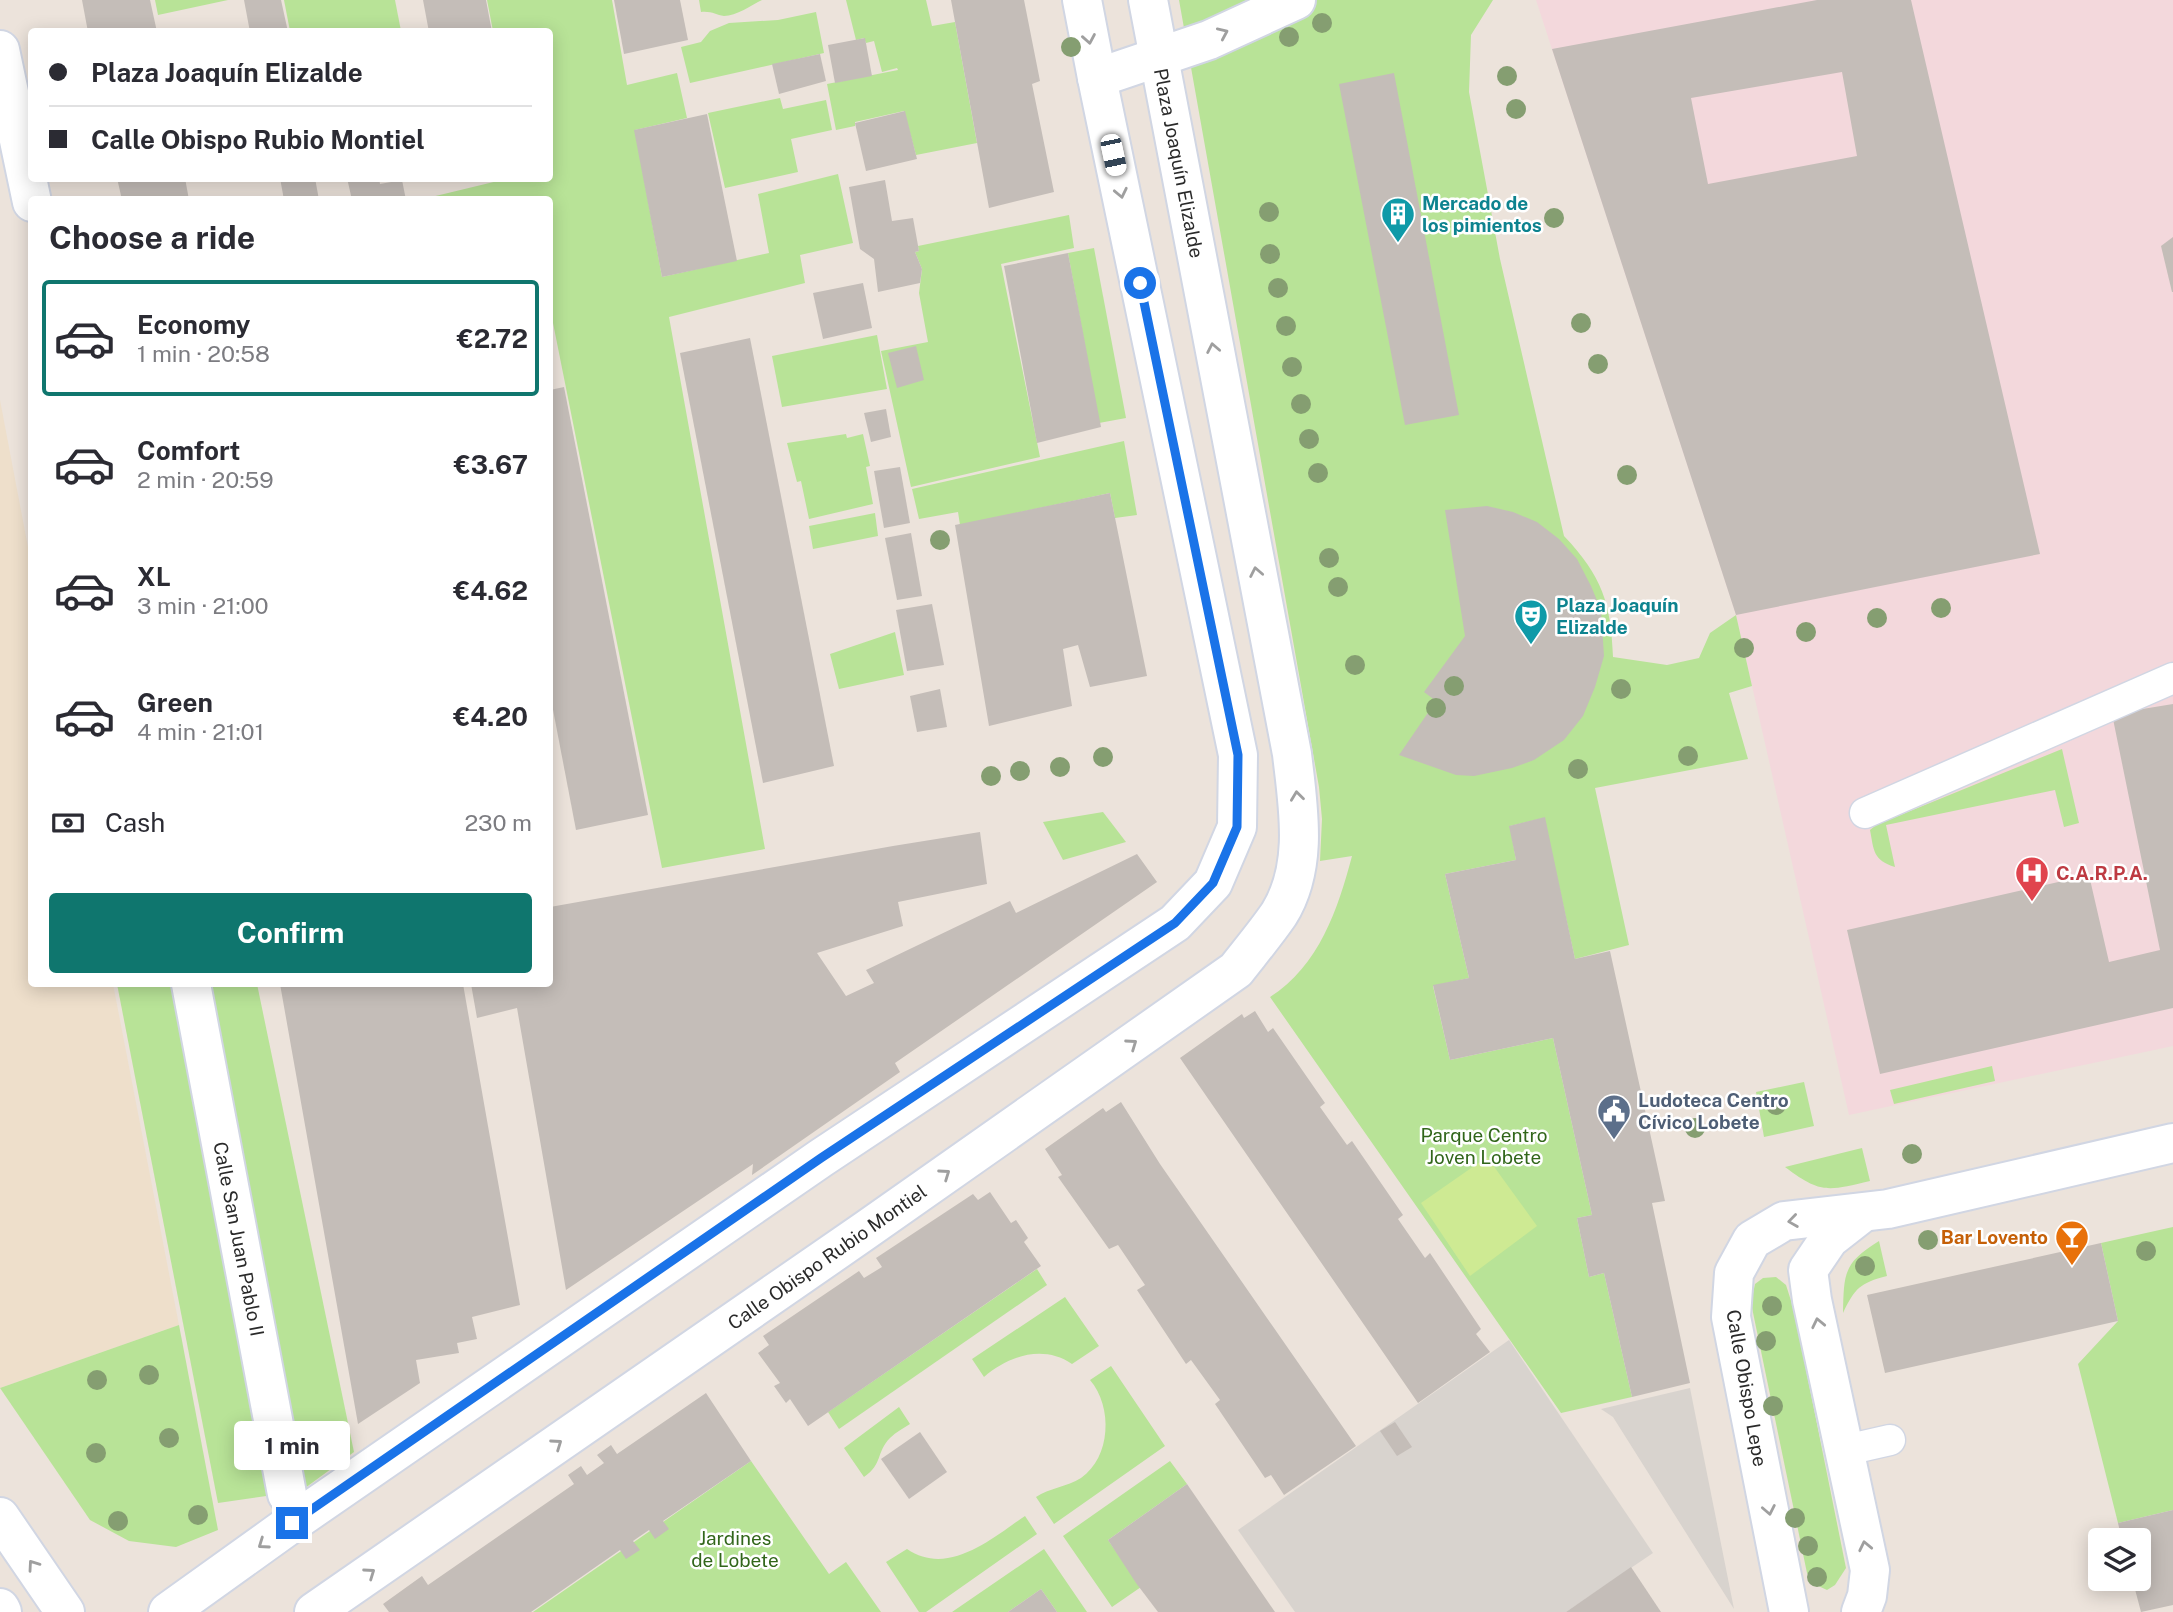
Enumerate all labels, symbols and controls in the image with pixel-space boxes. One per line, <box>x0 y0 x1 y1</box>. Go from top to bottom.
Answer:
one-way arrow <box>1215 27 1228 41</box>
one-way arrow <box>1081 33 1096 45</box>
text: Plaza Joaquín Elizalde <box>91 57 363 88</box>
street label: Plaza Joaquín Elizalde <box>1150 66 1208 260</box>
text: Calle Obispo Rubio Montiel <box>91 124 425 155</box>
car <box>1099 132 1128 178</box>
one-way arrow <box>1112 187 1127 199</box>
place label: Mercado de los pimientos <box>1422 192 1542 236</box>
building icon: Mercado de los pimientos <box>1379 195 1417 244</box>
text: Choose a ride <box>49 219 255 256</box>
route start <box>1124 267 1156 299</box>
icon: car <box>53 307 116 370</box>
text: Economy <box>137 309 250 340</box>
text: €2.72 <box>457 323 528 354</box>
text: 1 min · 20:58 <box>137 340 270 367</box>
one-way arrow <box>1207 342 1222 354</box>
icon: car <box>53 433 116 496</box>
text: Comfort <box>137 435 240 466</box>
text: €3.67 <box>454 449 528 480</box>
text: 2 min · 20:59 <box>137 466 274 493</box>
icon: car <box>53 559 116 622</box>
text: XL <box>137 561 171 592</box>
one-way arrow <box>1250 566 1265 578</box>
text: €4.62 <box>453 575 528 606</box>
text: 3 min · 21:00 <box>137 592 269 619</box>
place label: Plaza Joaquín Elizalde <box>1556 594 1678 638</box>
theatre icon: Plaza Joaquín Elizalde <box>1512 597 1550 646</box>
icon: car <box>53 685 116 748</box>
text: Green <box>137 687 213 718</box>
text: €4.20 <box>453 701 528 732</box>
text: 4 min · 21:01 <box>137 718 264 745</box>
one-way arrow <box>1290 790 1305 801</box>
icon: cash <box>49 804 87 842</box>
text: Cash <box>105 807 165 838</box>
text: 230 m <box>464 809 532 836</box>
hospital icon: C.A.R.P.A. <box>2013 854 2051 903</box>
place label: C.A.R.P.A. <box>2056 862 2148 884</box>
button: Confirm <box>49 893 532 973</box>
one-way arrow <box>1124 1040 1137 1052</box>
place label: Ludoteca Centro Cívico Lobete <box>1638 1089 1789 1133</box>
public building icon: Ludoteca Centro Cívico Lobete <box>1595 1092 1633 1141</box>
park label: Parque Centro Joven Lobete <box>1420 1124 1548 1168</box>
street label: Calle San Juan Pablo II <box>209 1140 269 1338</box>
one-way arrow <box>937 1170 950 1183</box>
street label: Calle Obispo Rubio Montiel <box>724 1180 930 1334</box>
one-way arrow <box>1788 1213 1799 1228</box>
bar icon: Bar Lovento <box>2053 1218 2091 1267</box>
place label: Bar Lovento <box>1941 1226 2048 1248</box>
street label: Calle Obispo Lepe <box>1722 1308 1772 1468</box>
one-way arrow <box>1811 1317 1826 1329</box>
callout: 1 min <box>234 1422 350 1470</box>
text: 1 min <box>264 1432 320 1459</box>
one-way arrow <box>549 1440 562 1452</box>
one-way arrow <box>1761 1504 1776 1516</box>
route end <box>276 1507 308 1539</box>
park label: Jardines de Lobete <box>691 1527 779 1571</box>
map controls <box>2088 1528 2151 1591</box>
button: layers <box>2088 1528 2151 1591</box>
one-way arrow <box>258 1536 271 1548</box>
one-way arrow <box>1859 1540 1874 1552</box>
one-way arrow <box>28 1559 41 1572</box>
one-way arrow <box>362 1569 375 1581</box>

